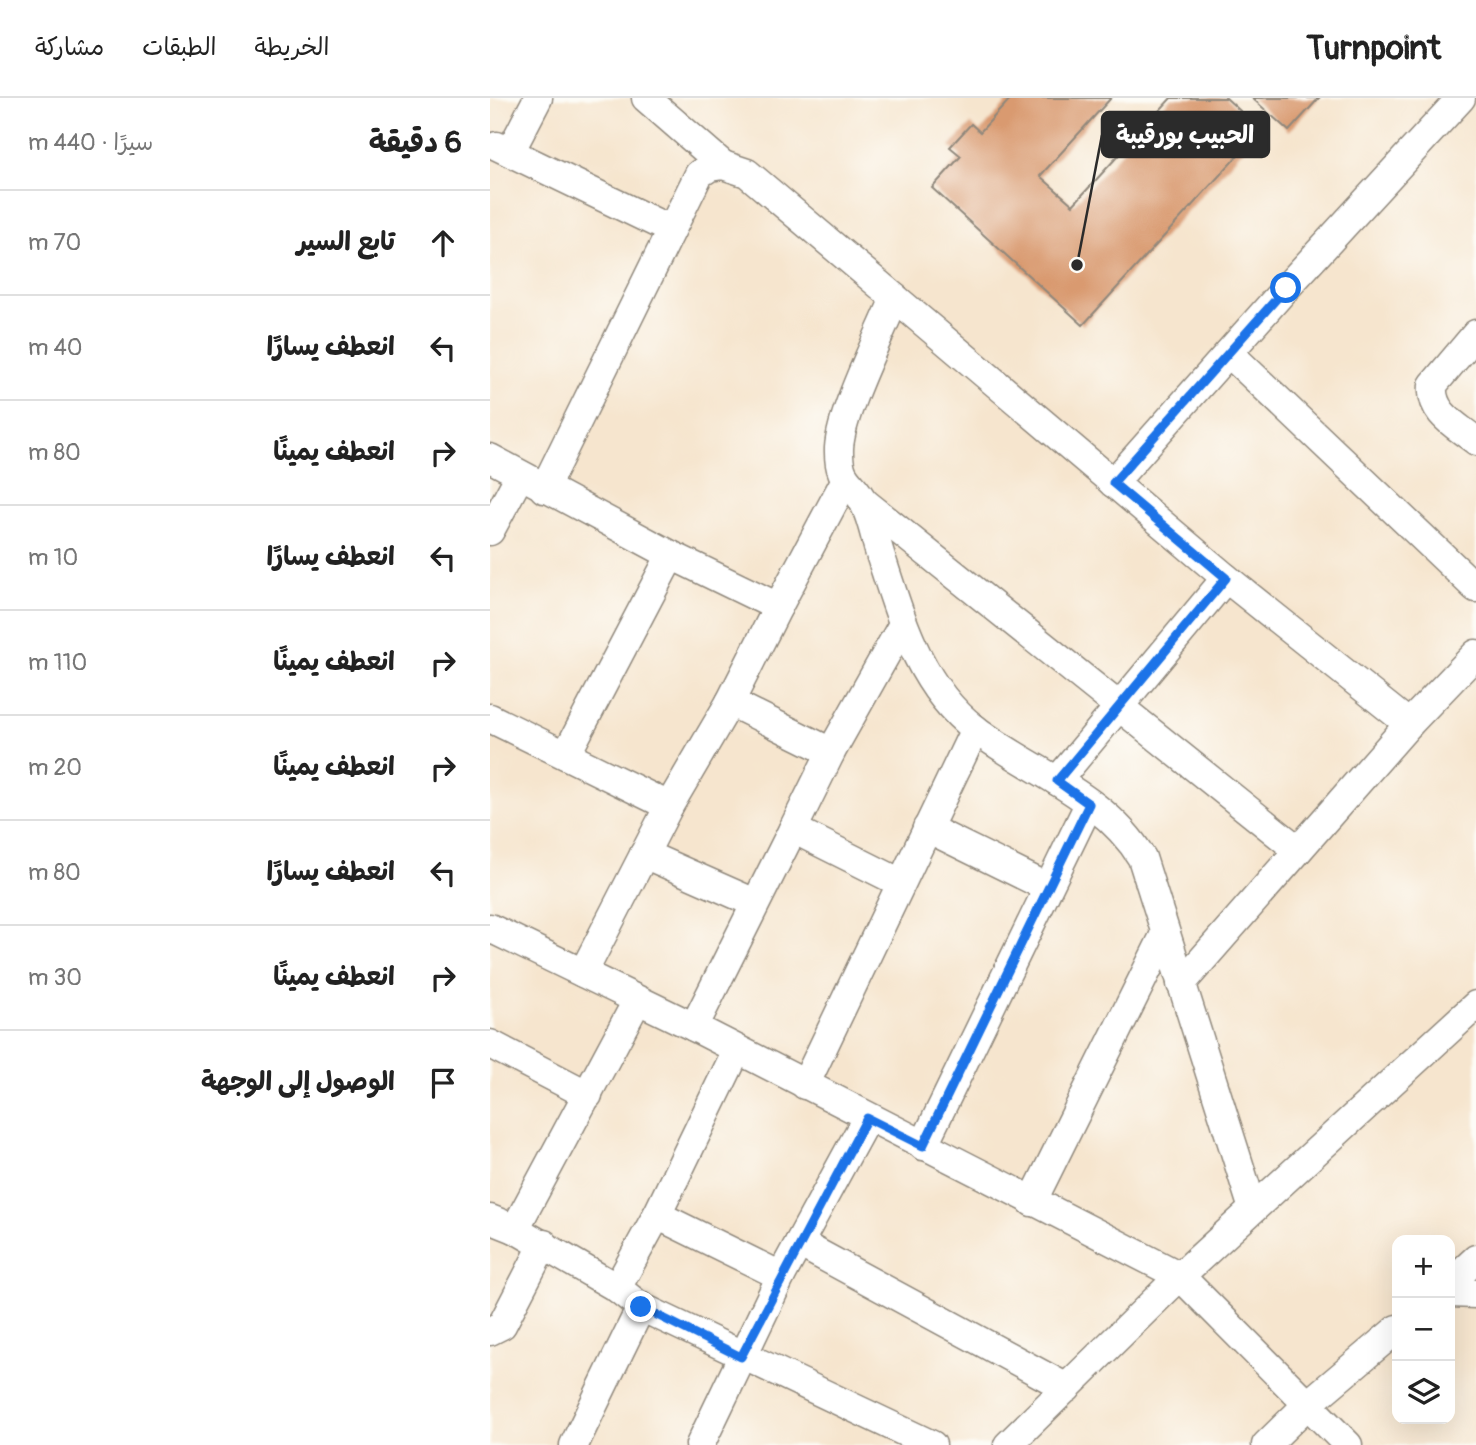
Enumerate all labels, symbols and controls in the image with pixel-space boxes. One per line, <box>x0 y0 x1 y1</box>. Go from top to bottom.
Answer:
text: Turnpoint <box>1306 28 1441 69</box>
text: مشاركة <box>35 33 104 62</box>
text: الطبقات <box>142 33 217 62</box>
text: الخريطة <box>255 33 329 62</box>
callout: الحبيب بورقيبة <box>1102 112 1269 157</box>
text: الحبيب بورقيبة <box>1116 121 1254 150</box>
text: 6 دقيقة <box>369 124 462 161</box>
text: سيرًا · 440 m <box>28 128 153 157</box>
icon: ahead <box>424 224 462 262</box>
text: تابع السير <box>297 226 395 258</box>
text: 70 m <box>28 228 81 257</box>
route start <box>1270 272 1301 303</box>
icon: left <box>424 329 462 367</box>
text: انعطف يسارًا <box>266 331 395 363</box>
text: 40 m <box>28 333 83 362</box>
icon: right <box>424 434 462 472</box>
text: انعطف يمينًا <box>273 436 395 468</box>
text: 80 m <box>28 438 81 467</box>
icon: left <box>424 539 462 577</box>
text: انعطف يسارًا <box>266 541 395 573</box>
text: 10 m <box>28 543 78 572</box>
icon: right <box>424 644 462 682</box>
text: انعطف يمينًا <box>273 646 395 678</box>
text: 110 m <box>28 648 87 677</box>
icon: right <box>424 749 462 787</box>
text: انعطف يمينًا <box>273 751 395 783</box>
text: 20 m <box>28 753 82 782</box>
icon: left <box>424 854 462 892</box>
text: انعطف يسارًا <box>266 856 395 888</box>
text: 80 m <box>28 858 81 887</box>
icon: right <box>424 959 462 997</box>
text: انعطف يمينًا <box>273 961 395 993</box>
text: 30 m <box>28 963 82 992</box>
icon: arrive <box>424 1064 462 1102</box>
text: الوصول إلى الوجهة <box>201 1066 395 1098</box>
map controls <box>1392 1235 1455 1424</box>
button: + <box>1392 1235 1455 1298</box>
route end <box>625 1291 656 1322</box>
button: − <box>1392 1298 1455 1361</box>
button: layers <box>1392 1361 1455 1424</box>

